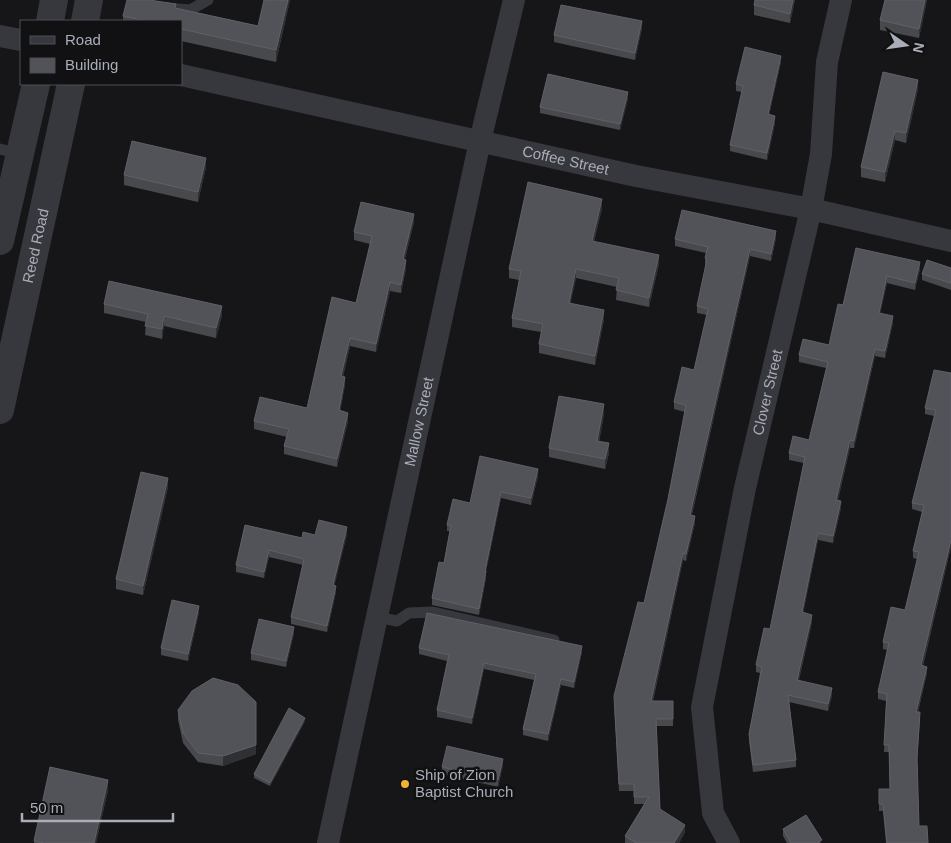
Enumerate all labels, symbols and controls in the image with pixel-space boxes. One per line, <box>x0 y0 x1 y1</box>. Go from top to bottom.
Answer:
legend <box>20 20 182 85</box>
north arrow <box>881 20 931 70</box>
text: Road <box>65 31 101 48</box>
text: N <box>910 41 928 55</box>
text: Building <box>65 56 118 73</box>
street label: Coffee Street <box>521 142 611 178</box>
street label: Reed Road <box>19 207 52 285</box>
street label: Clover Street <box>749 347 786 437</box>
street label: Mallow Street <box>401 375 437 468</box>
place label: Ship of Zion Baptist Church <box>415 766 513 800</box>
marker: Ship of Zion Baptist Church <box>399 778 411 790</box>
scale bar <box>22 790 174 822</box>
text: 50 m <box>30 799 63 816</box>

